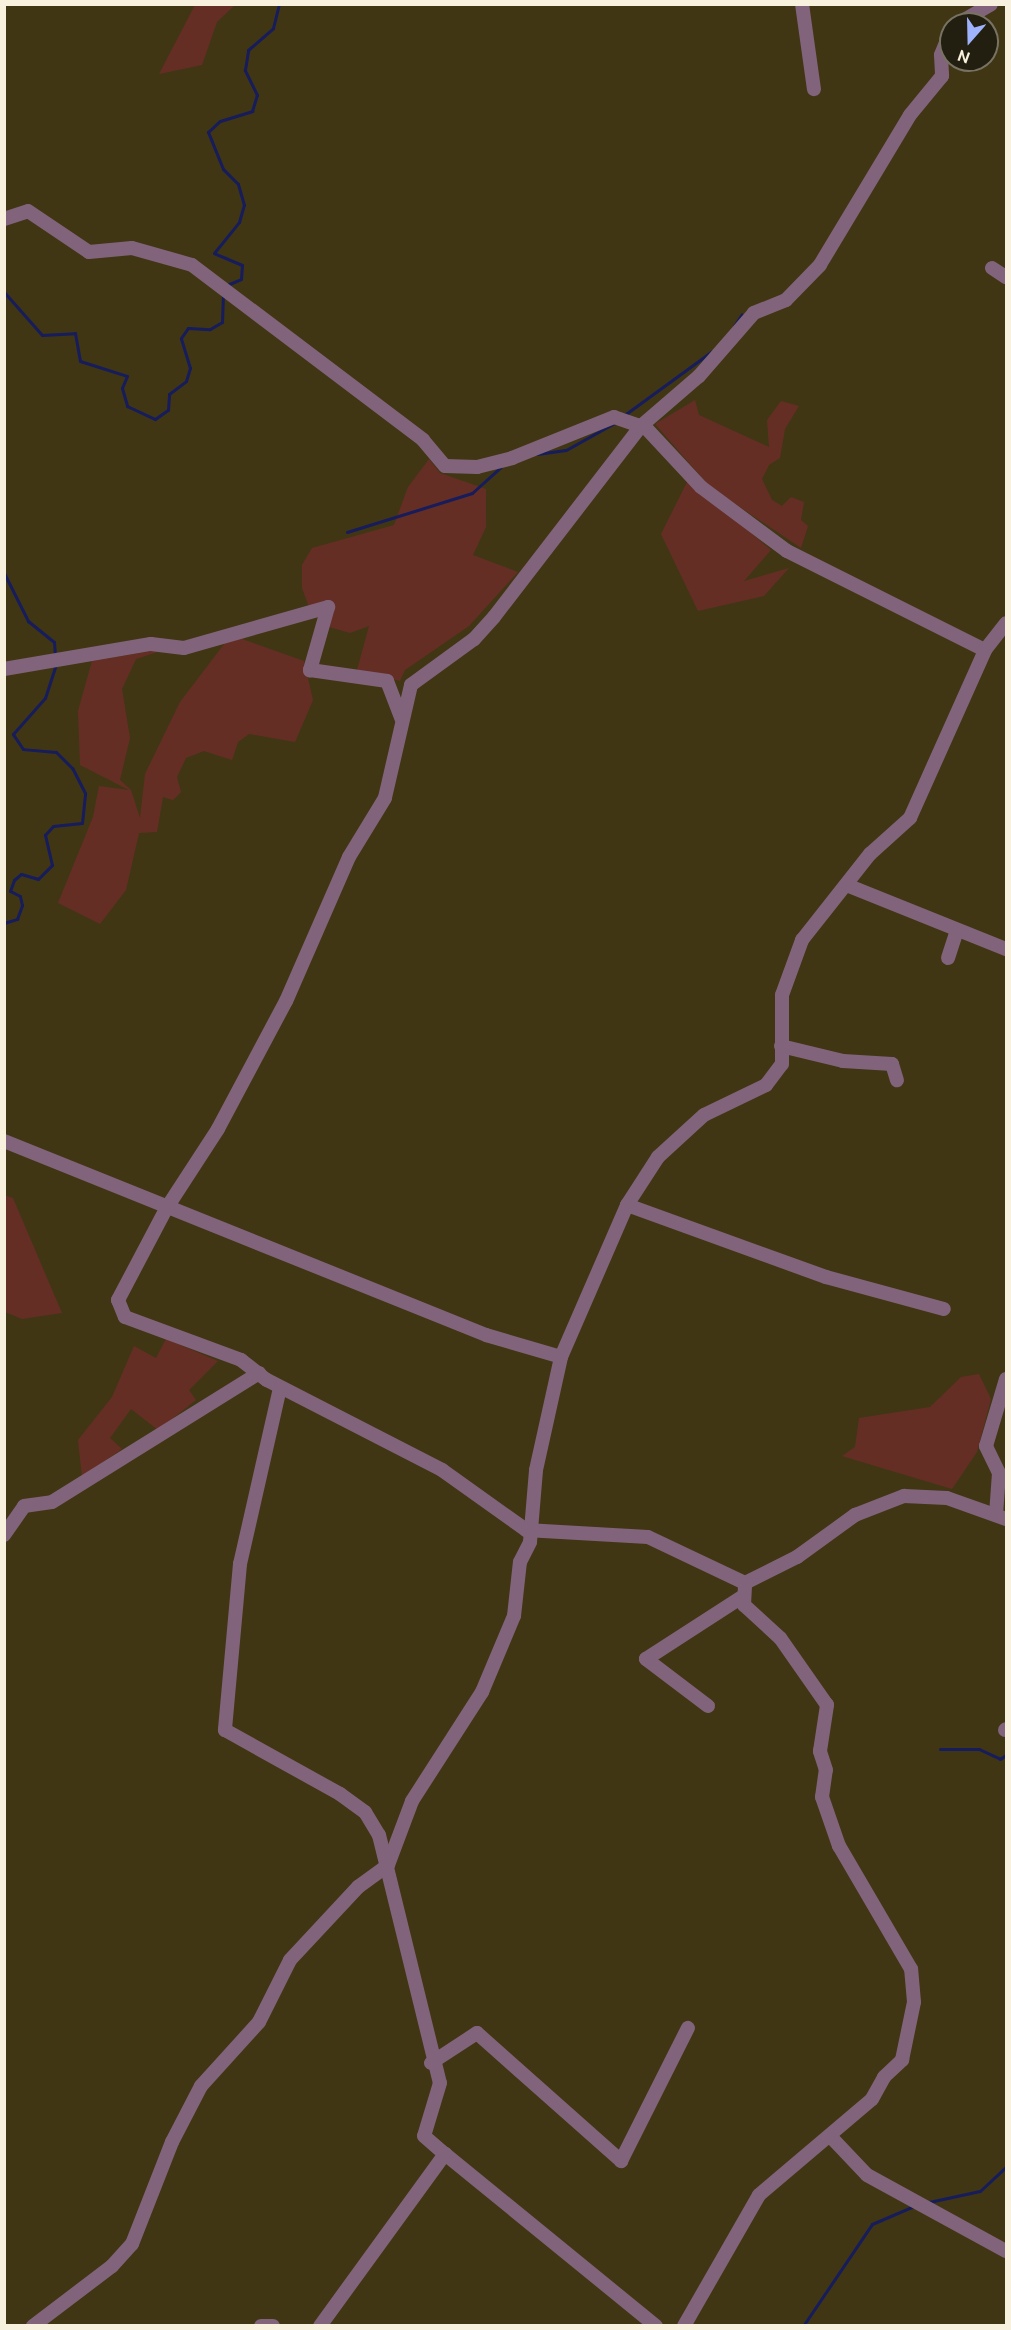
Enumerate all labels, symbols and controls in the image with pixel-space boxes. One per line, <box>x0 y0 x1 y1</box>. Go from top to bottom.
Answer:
north arrow <box>939 12 999 72</box>
text: N <box>955 47 972 68</box>

